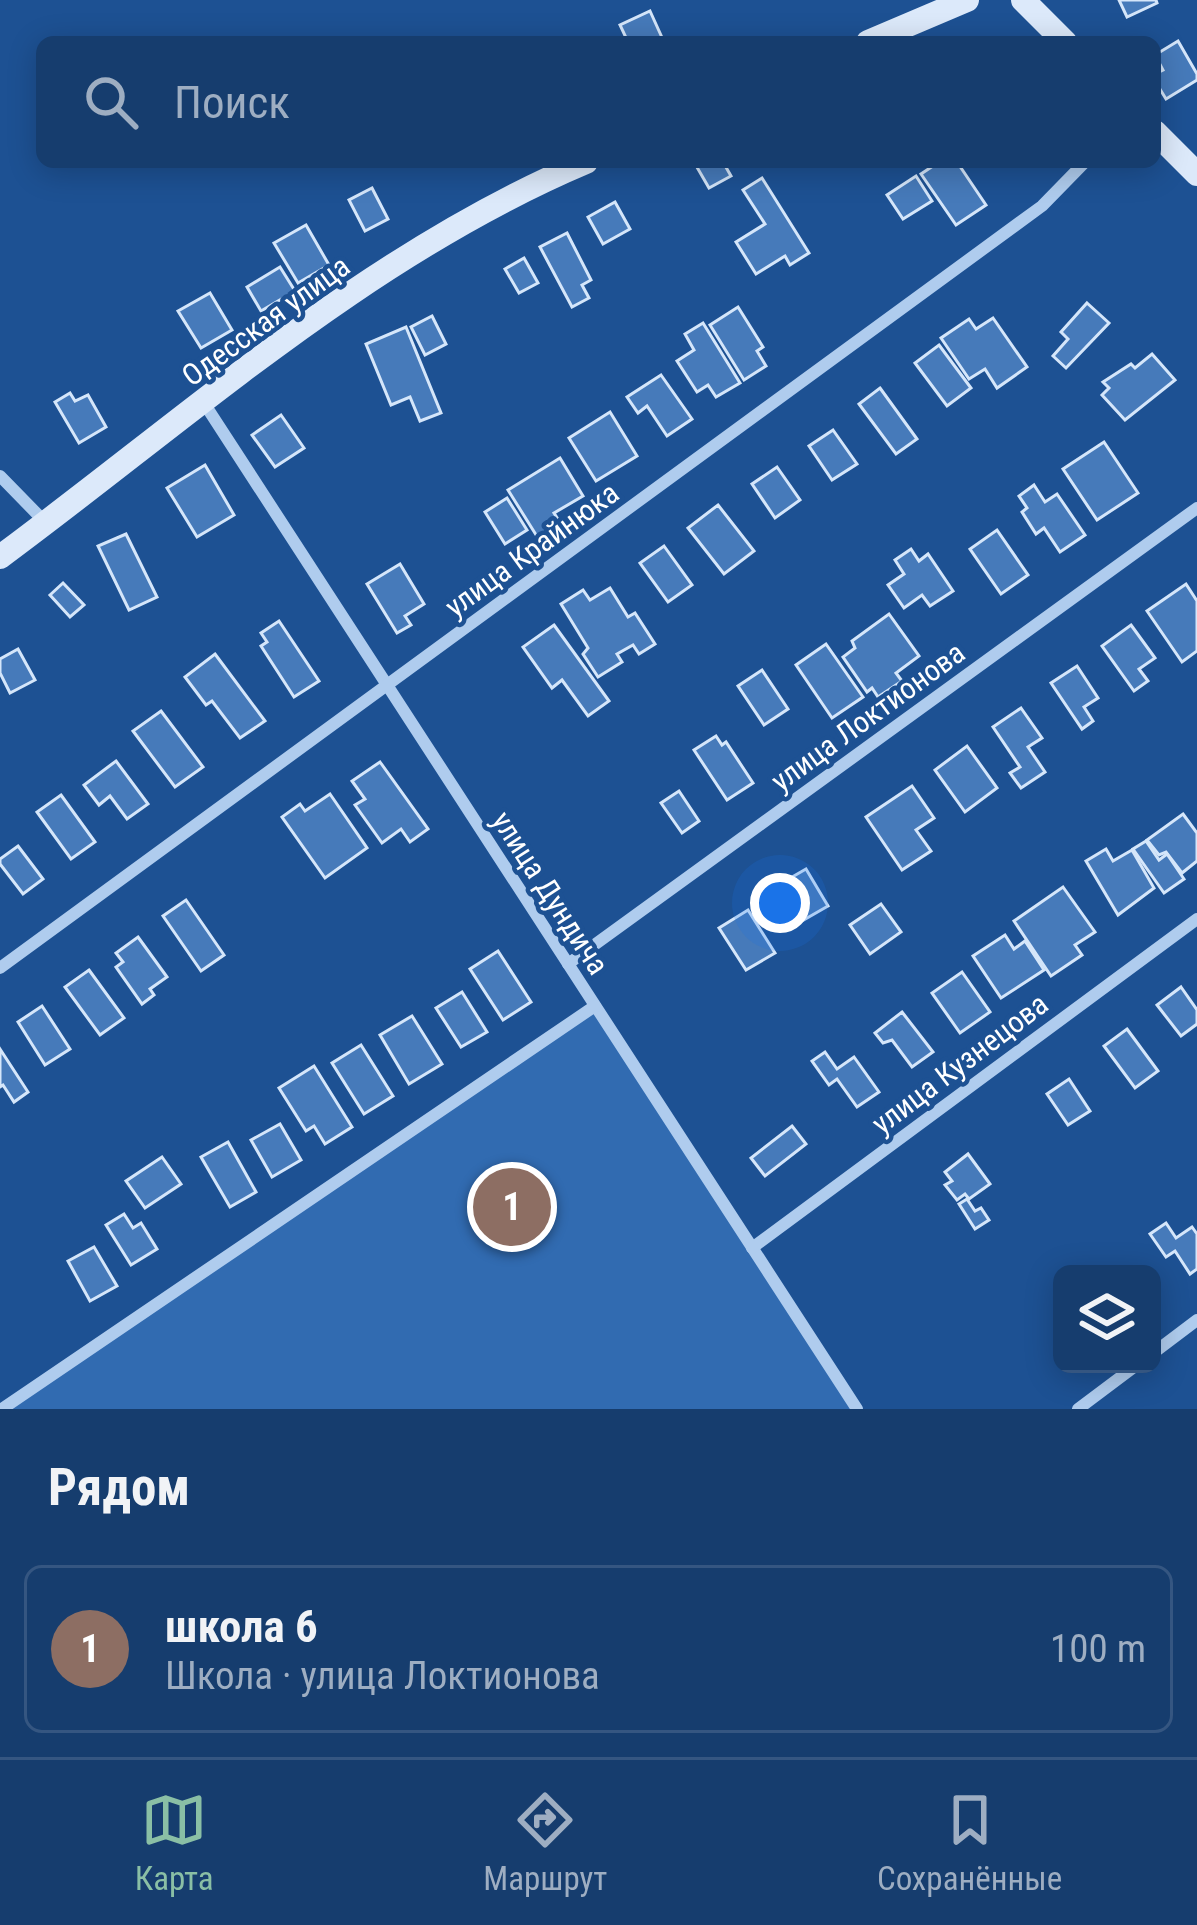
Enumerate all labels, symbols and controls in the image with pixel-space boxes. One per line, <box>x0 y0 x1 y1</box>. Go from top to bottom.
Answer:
search box <box>36 36 1161 168</box>
icon: search <box>78 69 144 135</box>
text: Поиск <box>174 76 290 129</box>
street label: Одесская улица <box>175 248 356 393</box>
street label: улица Крайнюка <box>438 475 625 624</box>
street label: улица Локтионова <box>764 635 971 798</box>
street label: улица Дундича <box>485 805 616 981</box>
your location <box>750 873 810 933</box>
street label: улица Кузнецова <box>865 986 1055 1141</box>
pin: 1 <box>473 1162 551 1252</box>
map controls <box>1053 1265 1161 1373</box>
button: layers <box>1053 1265 1161 1373</box>
text: Рядом <box>48 1458 190 1517</box>
text: школа 6 <box>165 1600 318 1653</box>
text: 1 <box>80 1626 100 1672</box>
text: 100 m <box>1050 1626 1146 1672</box>
text: Школа · улица Локтионова <box>165 1653 600 1699</box>
tab: Карта <box>135 1787 214 1898</box>
tab: Маршрут <box>483 1787 607 1898</box>
tab: Сохранённые <box>877 1787 1062 1898</box>

